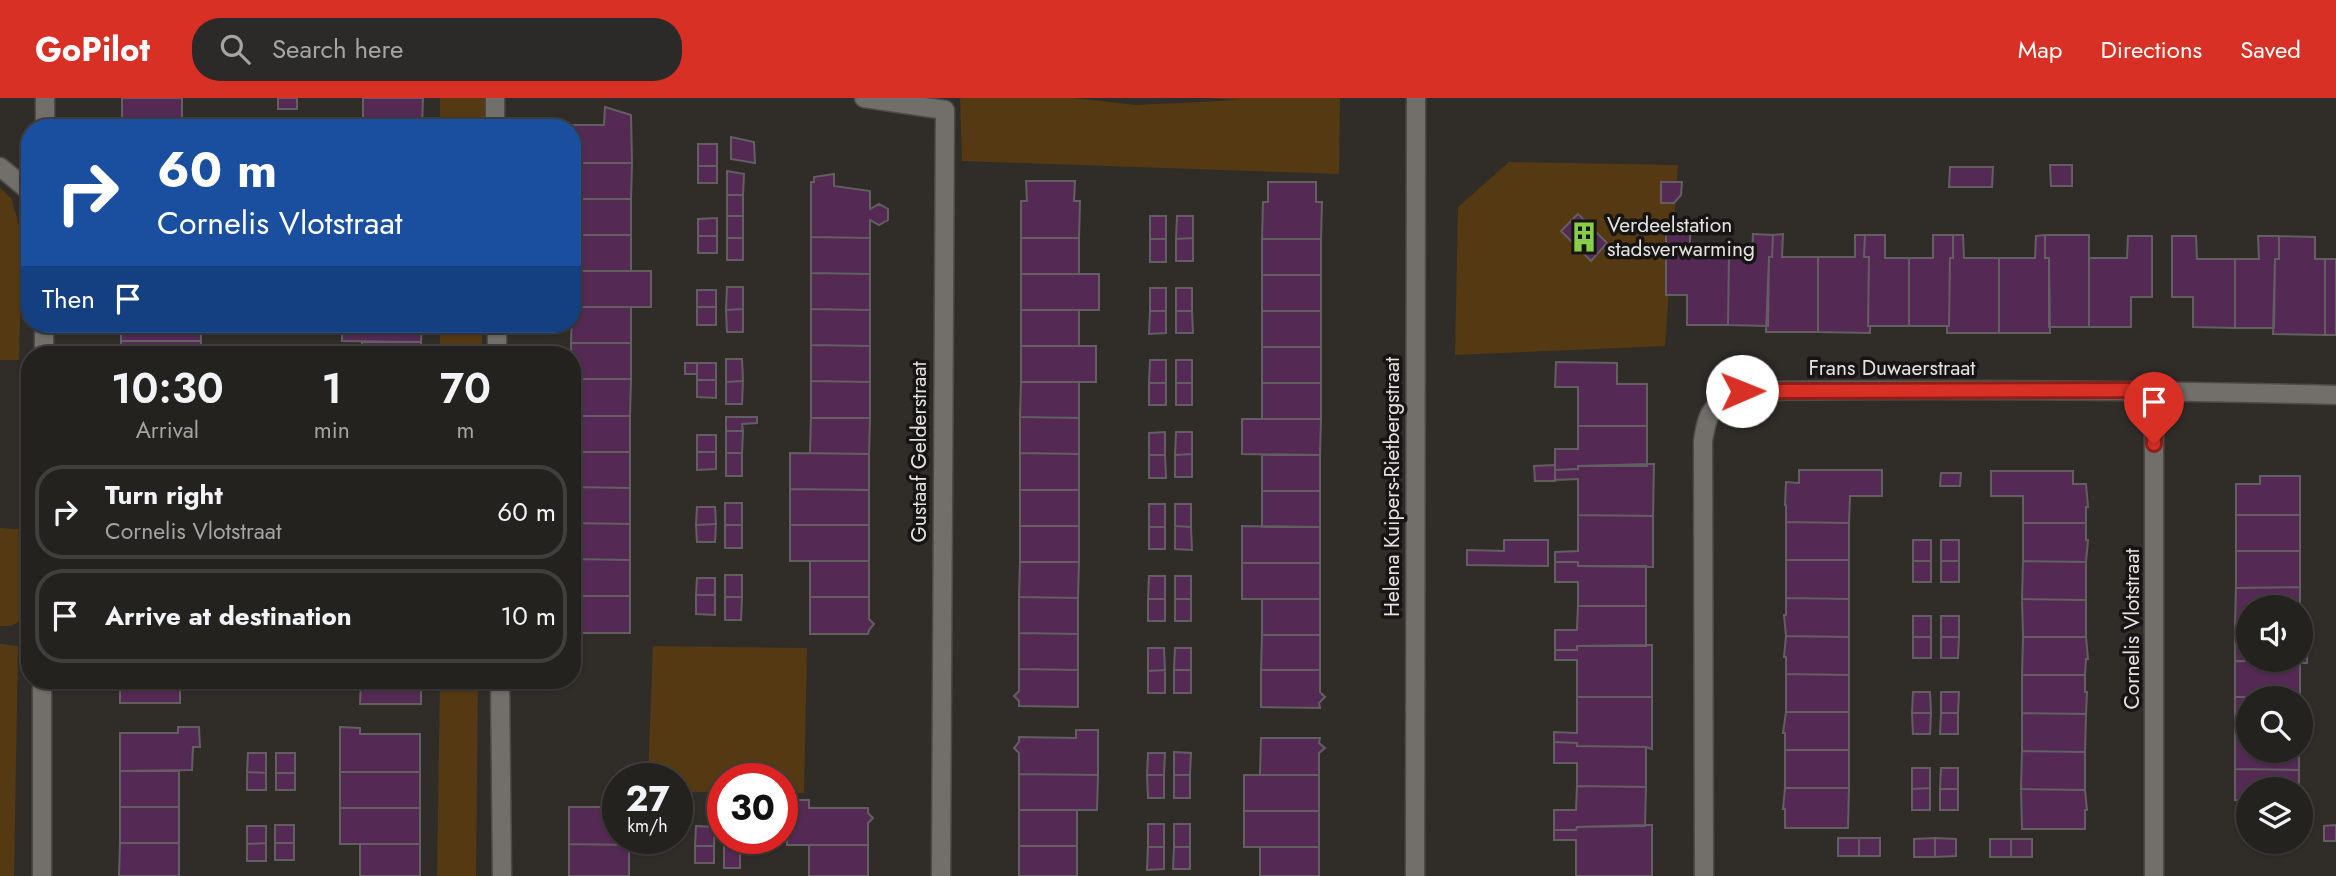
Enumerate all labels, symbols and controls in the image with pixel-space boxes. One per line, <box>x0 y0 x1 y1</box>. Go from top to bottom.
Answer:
search box <box>192 18 682 81</box>
text: GoPilot <box>35 26 150 73</box>
icon: search <box>216 30 254 68</box>
text: Search here <box>272 30 403 68</box>
text: Map <box>2018 32 2063 67</box>
text: Directions <box>2101 32 2202 67</box>
text: Saved <box>2240 32 2301 67</box>
text: 60 m <box>157 135 277 205</box>
icon: right <box>42 147 133 238</box>
text: Cornelis Vlotstraat <box>157 200 402 246</box>
place label: Verdeelstation stadsverwarming <box>1607 210 1755 264</box>
building icon: Verdeelstation stadsverwarming <box>1567 220 1601 254</box>
text: Then <box>42 280 95 318</box>
icon: arrive <box>109 280 147 318</box>
street label: Frans Duwaerstraat <box>1809 353 1975 383</box>
position arrow <box>1705 354 1779 428</box>
street label: Helena Kuipers-Rietbergstraat <box>1377 357 1407 617</box>
text: 10:30 <box>111 358 224 419</box>
text: 1 <box>321 358 342 419</box>
text: 70 <box>440 358 491 419</box>
street label: Gustaaf Gelderstraat <box>904 361 934 543</box>
pin <box>2124 372 2184 444</box>
icon: arrive <box>2135 383 2173 421</box>
text: Arrival <box>136 413 199 447</box>
text: min <box>314 413 350 447</box>
text: m <box>456 413 474 447</box>
text: Turn right <box>105 476 223 514</box>
icon: right <box>46 493 84 531</box>
text: 60 m <box>497 493 556 531</box>
text: Cornelis Vlotstraat <box>105 514 281 548</box>
street label: Cornelis Vlotstraat <box>2117 548 2147 710</box>
map controls <box>2236 595 2313 854</box>
button: sound <box>2236 595 2313 672</box>
icon: arrive <box>46 597 84 635</box>
text: Arrive at destination <box>105 597 352 635</box>
text: 10 m <box>501 597 556 635</box>
button: search <box>2236 686 2313 763</box>
speed limit sign: 30 <box>707 763 798 854</box>
text: 27 <box>625 774 670 824</box>
button: layers <box>2236 777 2313 854</box>
text: km/h <box>627 813 668 839</box>

